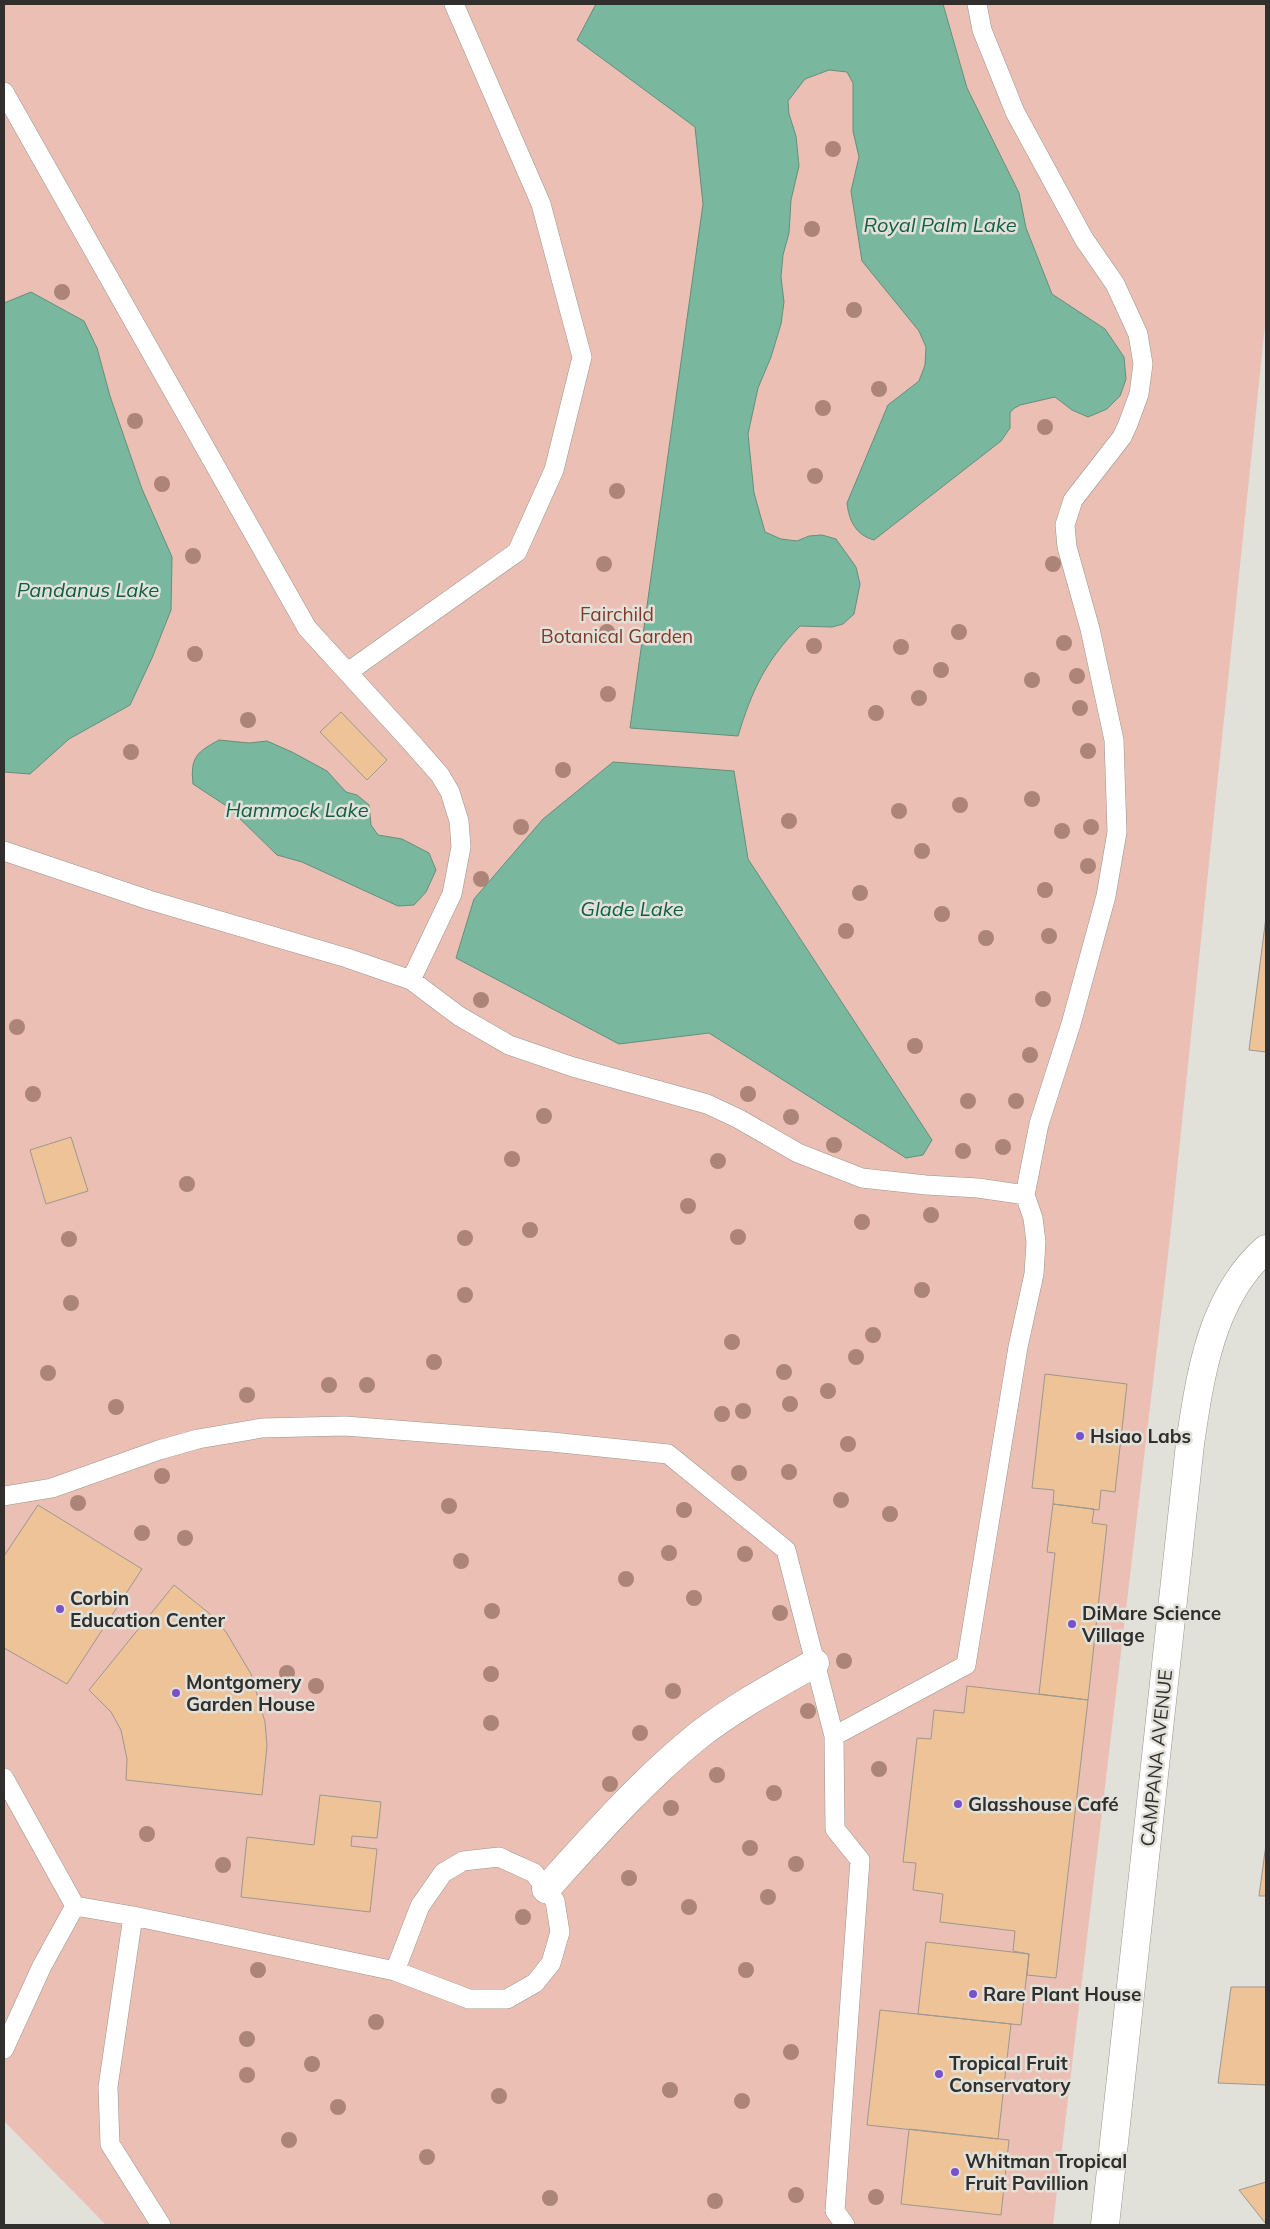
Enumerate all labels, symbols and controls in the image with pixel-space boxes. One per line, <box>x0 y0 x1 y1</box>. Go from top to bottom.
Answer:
water label: Royal Palm Lake <box>863 212 1017 237</box>
water label: Pandanus Lake <box>17 577 159 602</box>
park label: Fairchild Botanical Garden <box>541 602 693 648</box>
water label: Hammock Lake <box>225 797 369 822</box>
water label: Glade Lake <box>580 896 684 921</box>
place label: Hsiao Labs <box>1090 1424 1191 1448</box>
marker: Hsiao Labs <box>1074 1430 1086 1442</box>
place label: Corbin Education Center <box>70 1586 225 1632</box>
place label: DiMare Science Village <box>1081 1601 1221 1647</box>
marker: Corbin Education Center <box>54 1603 66 1615</box>
marker: DiMare Science Village <box>1066 1618 1078 1630</box>
street label: CAMPANA AVENUE <box>1135 1668 1177 1848</box>
place label: Montgomery Garden House <box>186 1670 315 1716</box>
marker: Montgomery Garden House <box>170 1687 182 1699</box>
place label: Glasshouse Café <box>968 1792 1119 1816</box>
marker: Glasshouse Café <box>952 1798 964 1810</box>
place label: Rare Plant House <box>983 1982 1141 2006</box>
marker: Rare Plant House <box>967 1988 979 2000</box>
place label: Tropical Fruit Conservatory <box>949 2051 1071 2097</box>
marker: Tropical Fruit Conservatory <box>933 2068 945 2080</box>
place label: Whitman Tropical Fruit Pavillion <box>965 2149 1127 2195</box>
marker: Whitman Tropical Fruit Pavillion <box>949 2166 961 2178</box>

